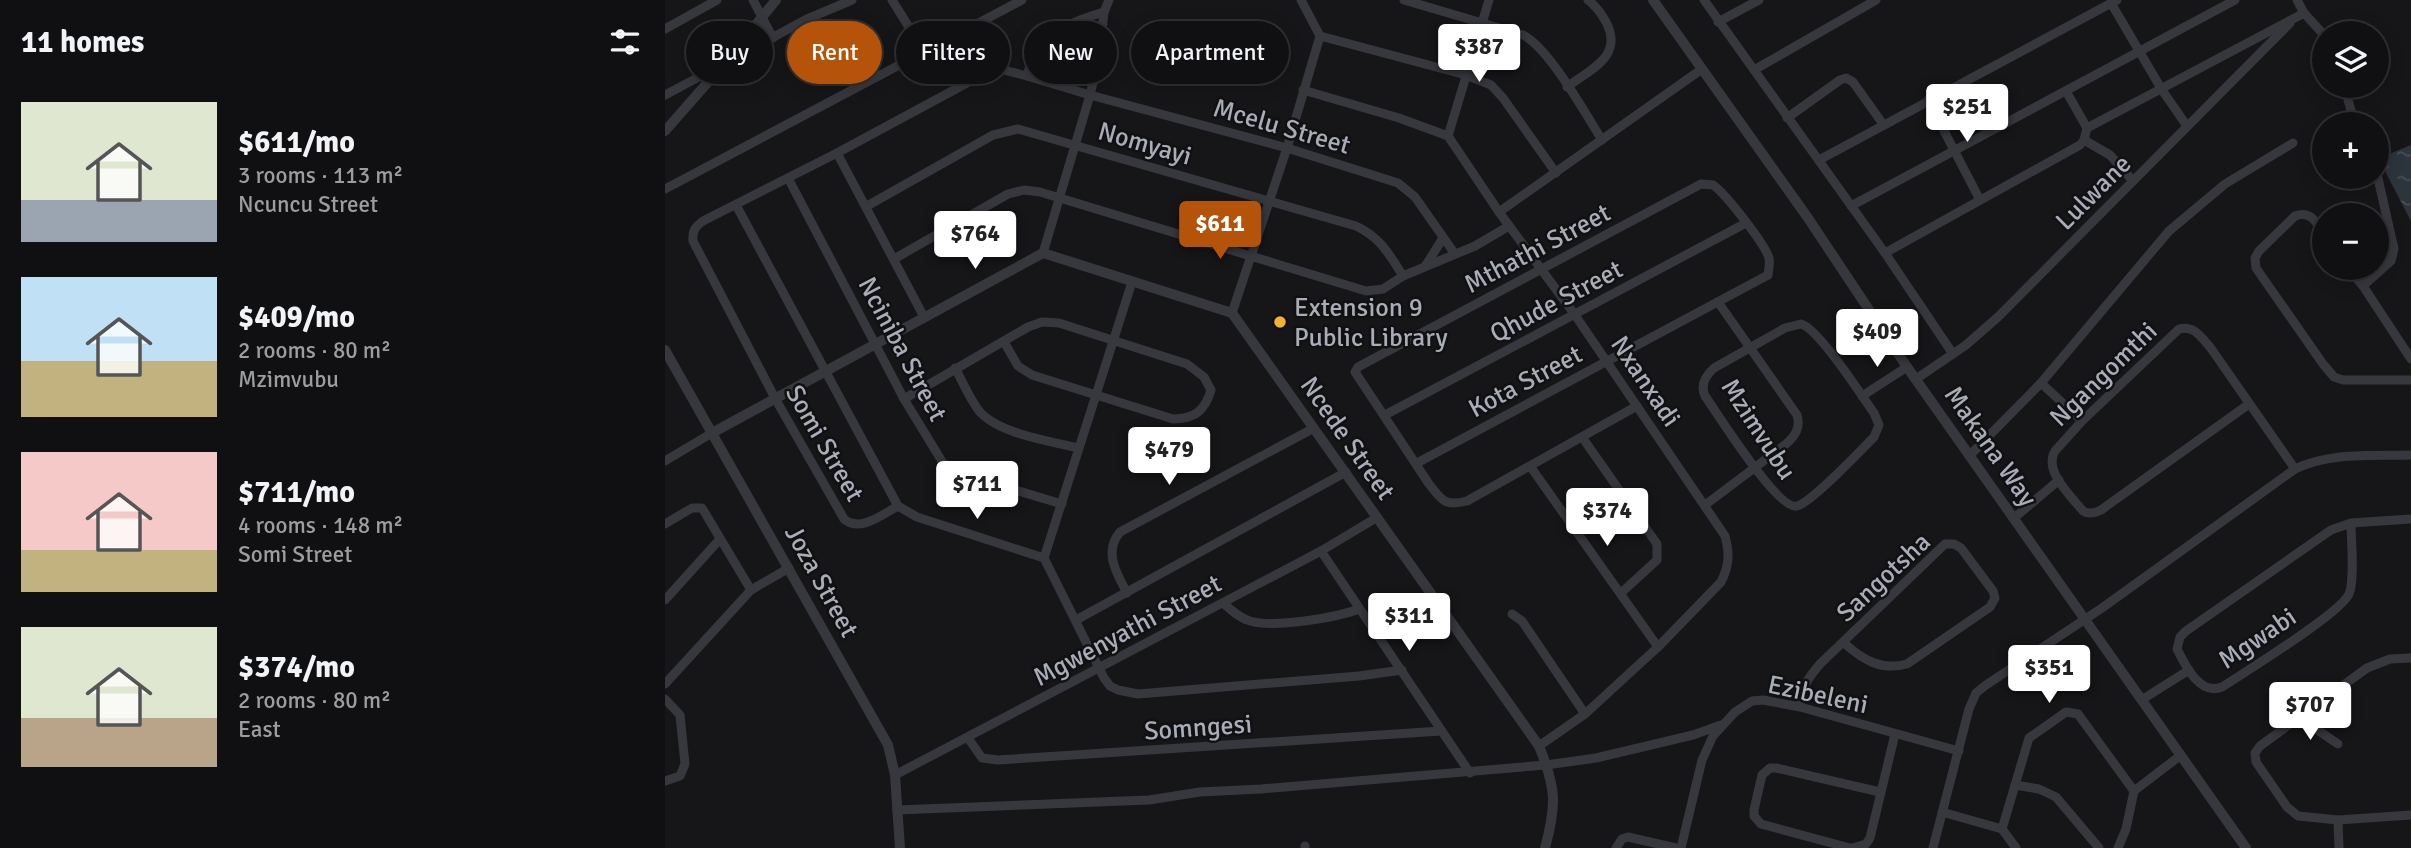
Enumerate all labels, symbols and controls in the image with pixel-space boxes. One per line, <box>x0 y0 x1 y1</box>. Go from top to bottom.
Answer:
chip: Buy <box>686 21 773 84</box>
chip: Rent <box>787 21 882 84</box>
chip: Filters <box>896 21 1010 84</box>
chip: New <box>1024 21 1117 84</box>
chip: Apartment <box>1131 21 1289 84</box>
map controls <box>2312 21 2389 280</box>
button: layers <box>2312 21 2389 98</box>
icon: filters <box>606 23 644 61</box>
text: 11 homes <box>21 24 144 61</box>
pin: $387 <box>1438 24 1520 84</box>
text: $387 <box>1454 32 1504 61</box>
pin: $251 <box>1926 85 2008 144</box>
street label: Mcelu Street <box>1209 92 1354 162</box>
text: $251 <box>1942 92 1992 121</box>
button: + <box>2312 112 2389 189</box>
street label: Nomyayi <box>1094 115 1195 173</box>
text: $611/mo <box>238 124 355 161</box>
icon: home <box>77 130 161 214</box>
street label: Lulwane <box>2049 148 2138 237</box>
text: 3 rooms · 113 m² <box>238 161 403 190</box>
text: Ncuncu Street <box>238 190 378 219</box>
street label: Mthathi Street <box>1459 197 1616 301</box>
pin: $611 <box>1179 202 1261 261</box>
button: − <box>2312 203 2389 280</box>
text: $611 <box>1195 209 1245 238</box>
pin: $764 <box>934 212 1016 271</box>
text: $764 <box>950 219 1000 248</box>
street label: Qhude Street <box>1485 254 1628 350</box>
street label: Nciniba Street <box>851 272 954 427</box>
place label: Extension 9 Public Library <box>1294 292 1448 354</box>
text: $409/mo <box>238 299 355 336</box>
icon: home <box>77 305 161 389</box>
pin: $409 <box>1836 310 1918 369</box>
marker: Extension 9 Public Library <box>1272 314 1288 330</box>
street label: Ngangomthi <box>2043 316 2164 434</box>
text: $409 <box>1852 317 1902 346</box>
street label: Nxanxadi <box>1603 330 1687 433</box>
text: 2 rooms · 80 m² <box>238 336 391 365</box>
street label: Kota Street <box>1463 339 1588 425</box>
text: Mzimvubu <box>238 365 339 394</box>
street label: Ncede Street <box>1293 371 1401 506</box>
street label: Mzimvubu <box>1714 373 1803 486</box>
street label: Somi Street <box>778 380 870 507</box>
street label: Makana Way <box>1937 380 2043 513</box>
pin: $479 <box>1128 428 1210 487</box>
text: $479 <box>1144 435 1194 464</box>
pin: $711 <box>936 462 1018 521</box>
text: $711 <box>952 469 1002 498</box>
text: $711/mo <box>238 474 355 511</box>
icon: home <box>77 480 161 564</box>
pin: $374 <box>1566 489 1648 548</box>
text: $374 <box>1582 496 1632 525</box>
text: 4 rooms · 148 m² <box>238 511 403 540</box>
street label: Joza Street <box>777 520 865 643</box>
street label: Sangotsha <box>1830 526 1937 629</box>
text: Somi Street <box>238 540 352 569</box>
street label: Mgwenyathi Street <box>1028 568 1227 694</box>
pin: $311 <box>1368 594 1450 653</box>
text: $311 <box>1384 601 1434 630</box>
street label: Mgwabi <box>2212 601 2303 676</box>
pin: $351 <box>2008 646 2090 705</box>
text: $374/mo <box>238 649 355 686</box>
text: $351 <box>2024 653 2074 682</box>
icon: home <box>77 655 161 739</box>
street label: Ezibeleni <box>1765 669 1871 721</box>
pin: $707 <box>2269 682 2351 742</box>
text: 2 rooms · 80 m² <box>238 686 391 715</box>
text: $707 <box>2285 690 2335 719</box>
street label: Somngesi <box>1143 708 1253 748</box>
text: East <box>238 715 281 744</box>

